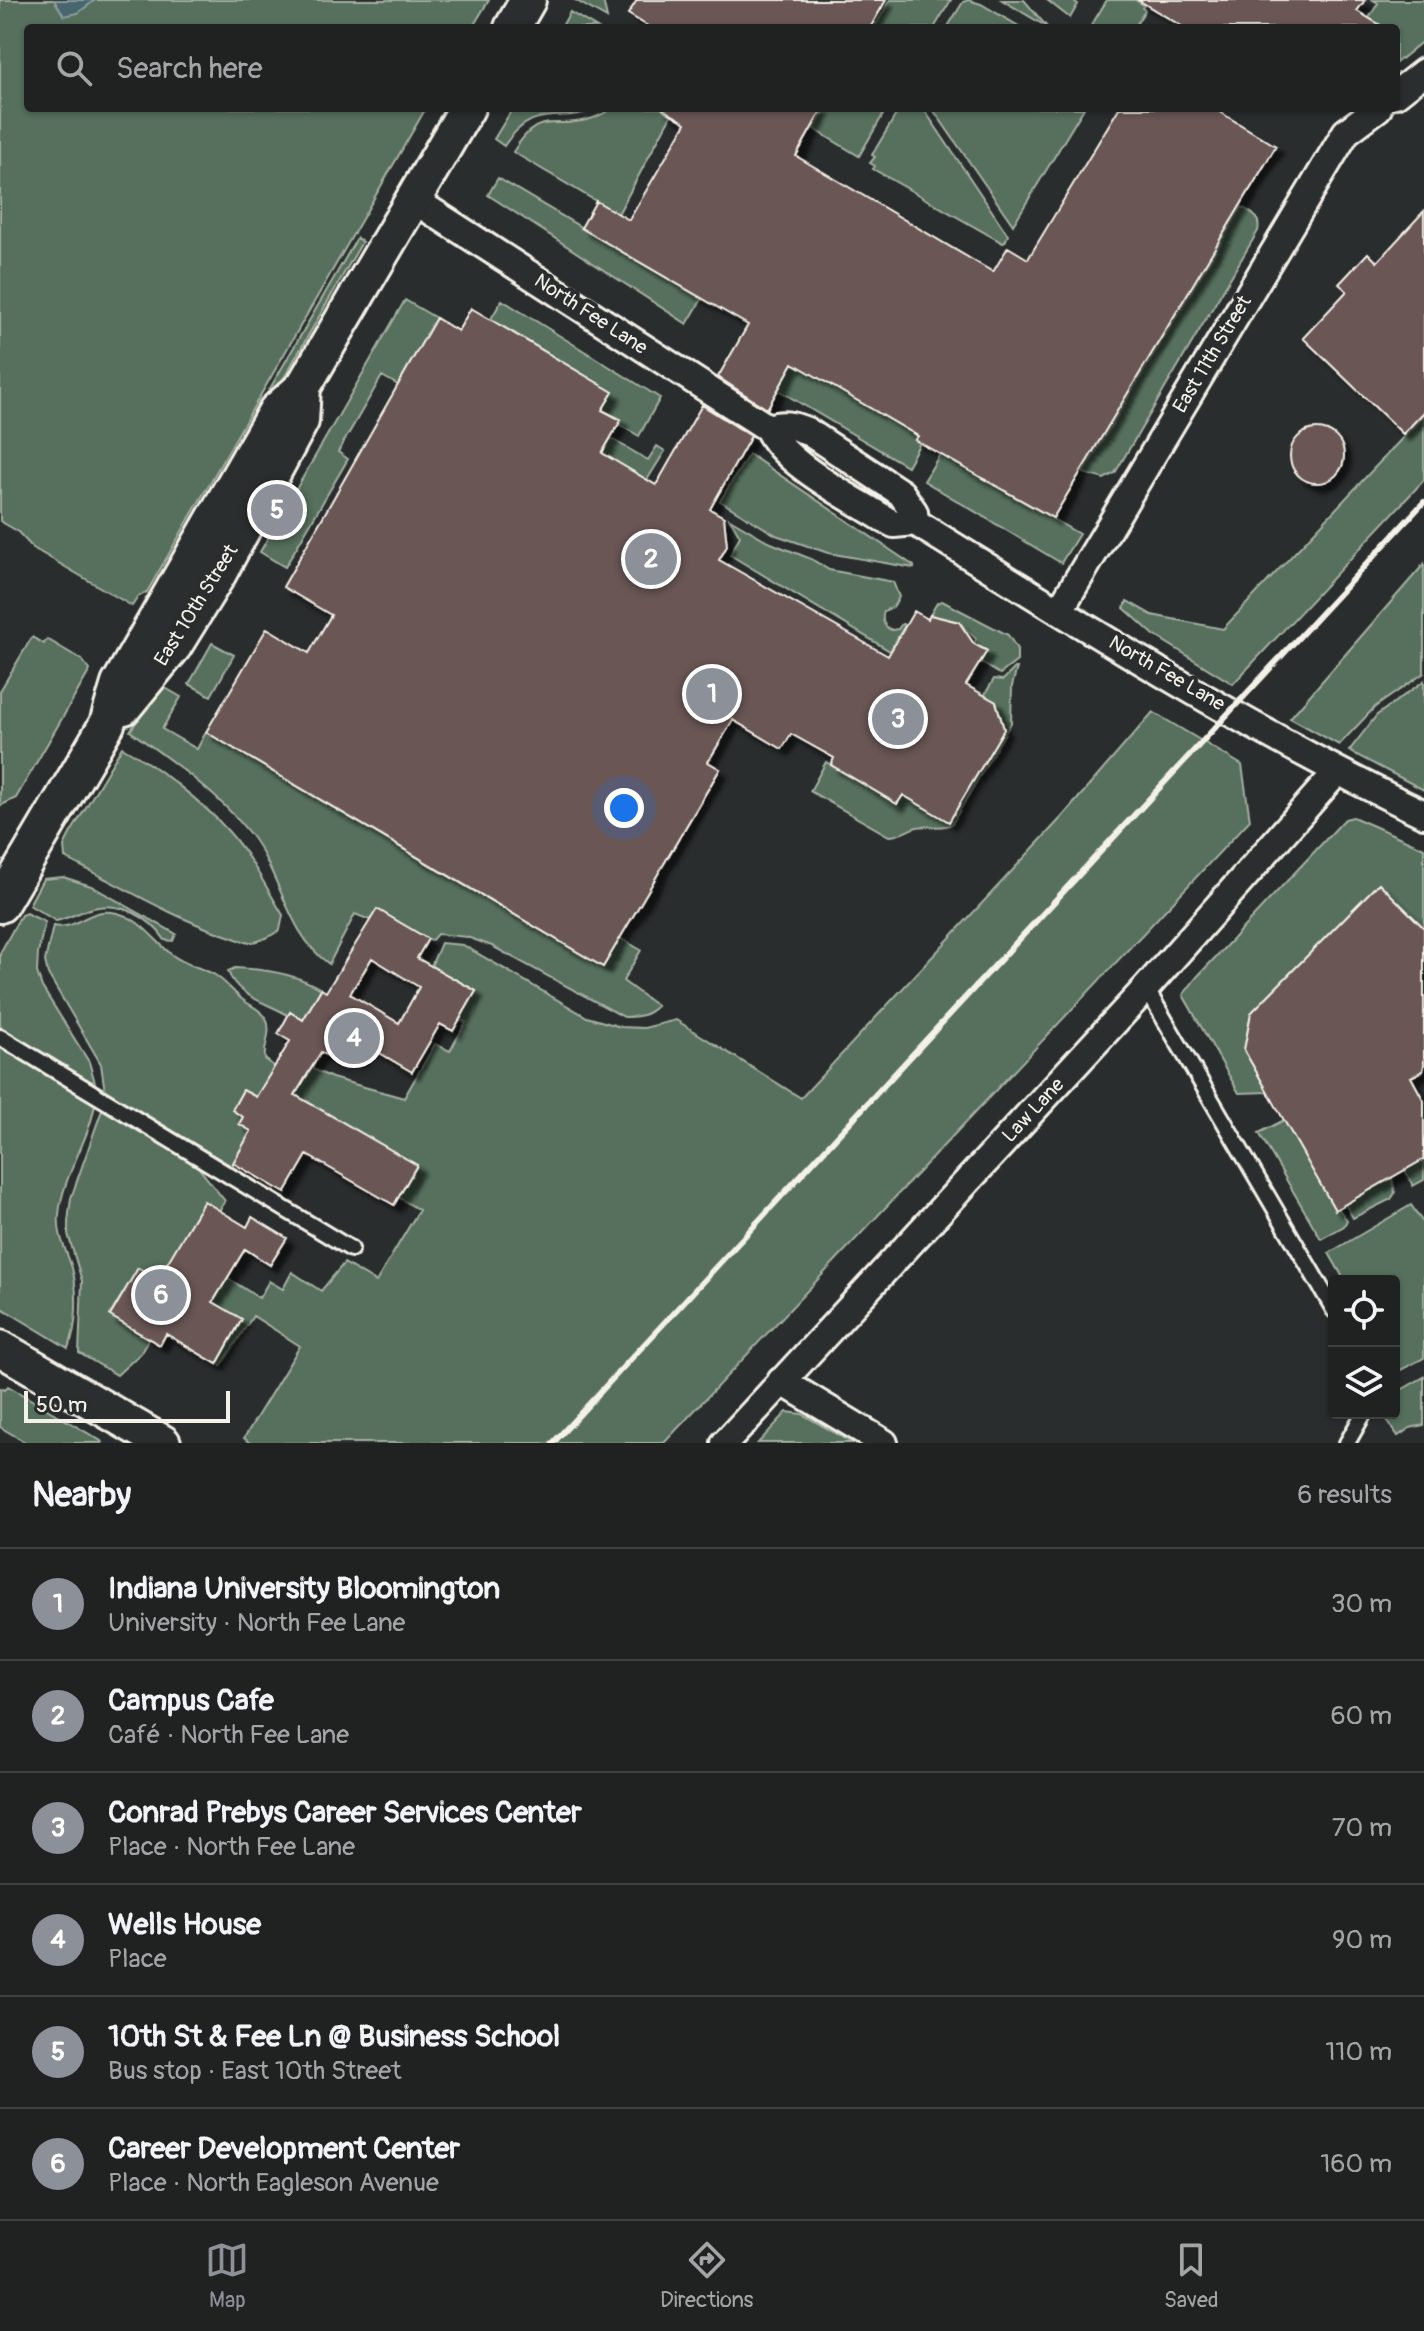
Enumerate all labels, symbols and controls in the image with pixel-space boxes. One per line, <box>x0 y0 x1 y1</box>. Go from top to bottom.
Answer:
search box <box>24 24 1400 112</box>
icon: search <box>52 46 96 90</box>
text: Search here <box>116 50 263 87</box>
street label: North Fee Lane <box>530 268 652 360</box>
street label: East 11th Street <box>1167 290 1257 417</box>
pin: 5 <box>251 480 303 540</box>
pin: 2 <box>625 529 677 589</box>
street label: East 10th Street <box>149 539 244 670</box>
street label: North Fee Lane <box>1105 630 1230 716</box>
pin: 1 <box>686 664 738 724</box>
pin: 3 <box>872 689 924 749</box>
your location <box>604 788 644 828</box>
pin: 4 <box>328 1008 380 1068</box>
street label: Law Lane <box>997 1072 1069 1148</box>
pin: 6 <box>135 1265 187 1325</box>
map controls <box>1328 1275 1400 1419</box>
button: locate <box>1328 1275 1400 1347</box>
button: layers <box>1328 1347 1400 1419</box>
scale bar <box>24 1387 230 1423</box>
text: 50 m <box>36 1391 87 1419</box>
text: Nearby <box>32 1474 131 1517</box>
text: 6 results <box>1297 1479 1392 1511</box>
text: Indiana University Bloomington <box>108 1570 500 1607</box>
text: 1 <box>53 1588 63 1620</box>
text: 30 m <box>1331 1588 1392 1620</box>
text: University · North Fee Lane <box>108 1607 405 1639</box>
text: Campus Cafe <box>108 1682 274 1719</box>
text: 2 <box>51 1700 65 1732</box>
text: 60 m <box>1330 1700 1392 1732</box>
text: Café · North Fee Lane <box>108 1719 349 1751</box>
text: Conrad Prebys Career Services Center <box>108 1794 582 1831</box>
text: 3 <box>51 1812 65 1844</box>
text: 70 m <box>1332 1812 1392 1844</box>
text: Place · North Fee Lane <box>108 1831 355 1863</box>
text: Wells House <box>108 1906 261 1943</box>
text: 4 <box>50 1924 66 1956</box>
text: 90 m <box>1332 1924 1392 1956</box>
text: Place <box>108 1943 167 1975</box>
text: 10th St & Fee Ln @ Business School <box>108 2018 560 2055</box>
text: 5 <box>51 2036 65 2068</box>
text: 110 m <box>1325 2036 1392 2068</box>
text: Bus stop · East 10th Street <box>108 2055 401 2087</box>
text: Career Development Center <box>108 2130 460 2167</box>
text: 6 <box>50 2148 66 2180</box>
text: 160 m <box>1320 2148 1392 2180</box>
text: Place · North Eagleson Avenue <box>108 2167 439 2199</box>
tab: Map <box>205 2238 249 2314</box>
tab: Directions <box>660 2238 753 2314</box>
tab: Saved <box>1164 2238 1219 2314</box>

